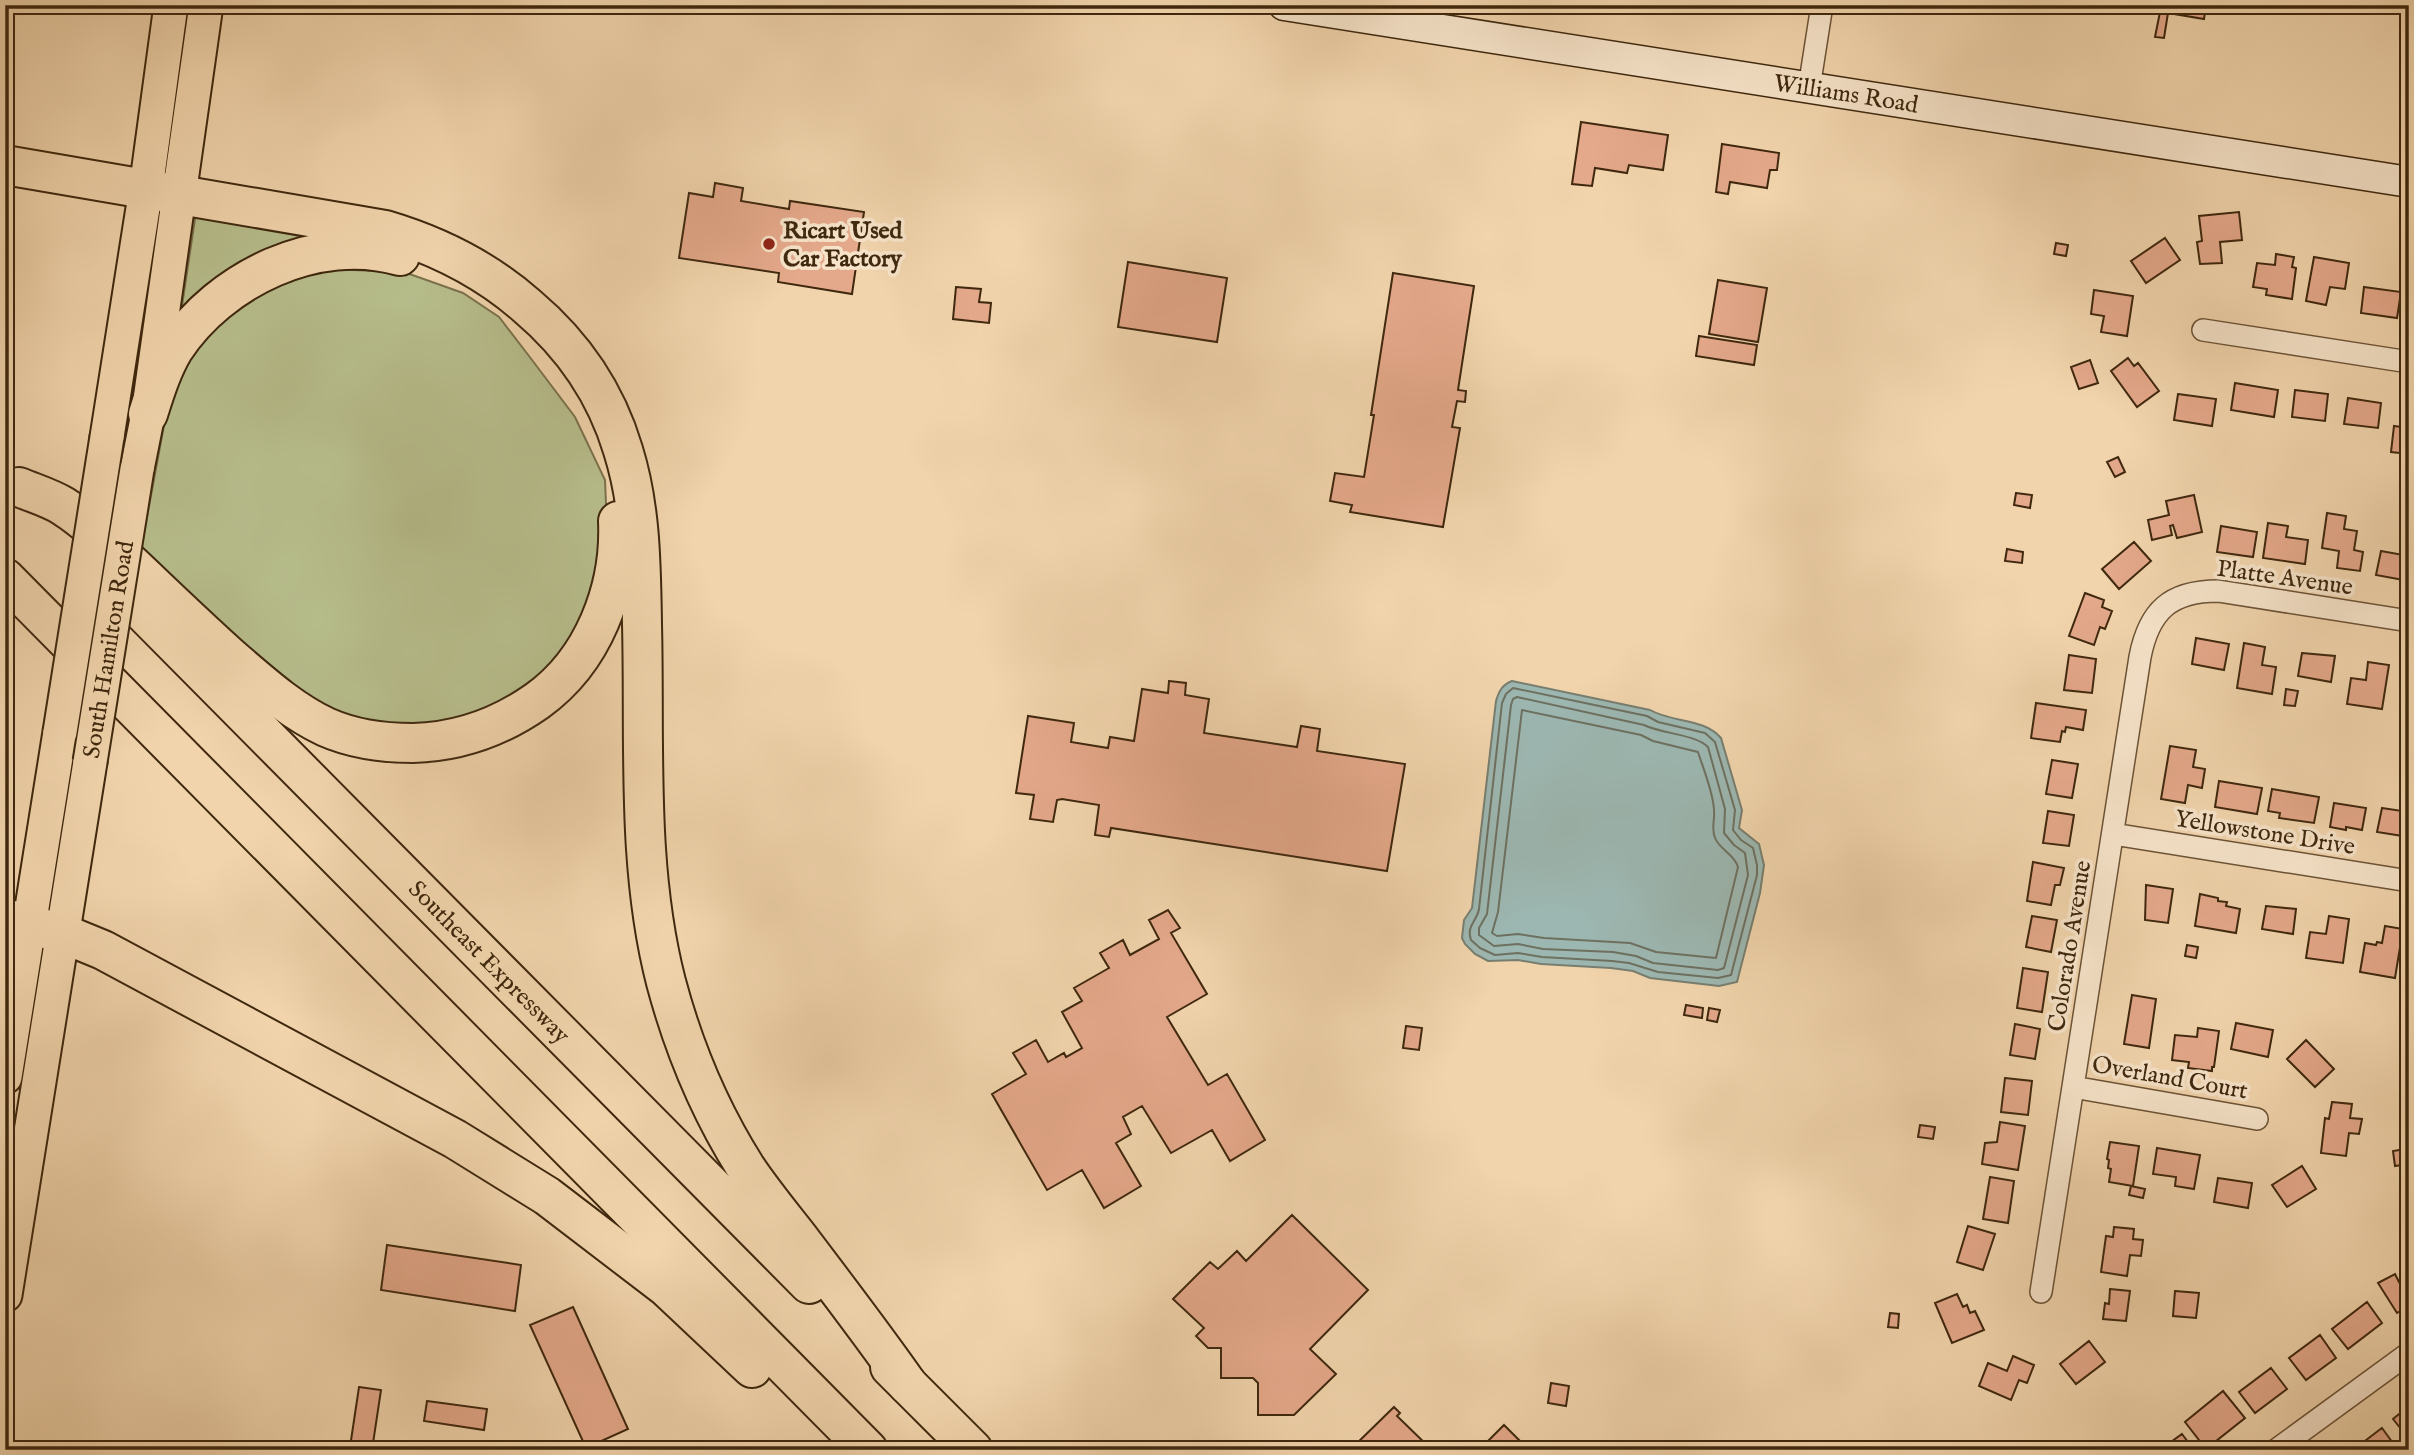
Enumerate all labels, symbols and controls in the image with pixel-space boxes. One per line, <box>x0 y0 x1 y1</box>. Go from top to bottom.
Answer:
street label: Williams Road <box>1771 68 1920 122</box>
place label: Ricart Used Car Factory <box>783 216 904 275</box>
marker: Ricart Used Car Factory <box>761 236 777 252</box>
street label: South Hamilton Road <box>77 539 142 761</box>
street label: Platte Avenue <box>2215 554 2355 603</box>
street label: Yellowstone Drive <box>2173 804 2357 863</box>
street label: Colorado Avenue <box>2042 858 2099 1034</box>
street label: Southeast Expressway <box>401 875 576 1051</box>
street label: Overland Court <box>2089 1050 2250 1107</box>

